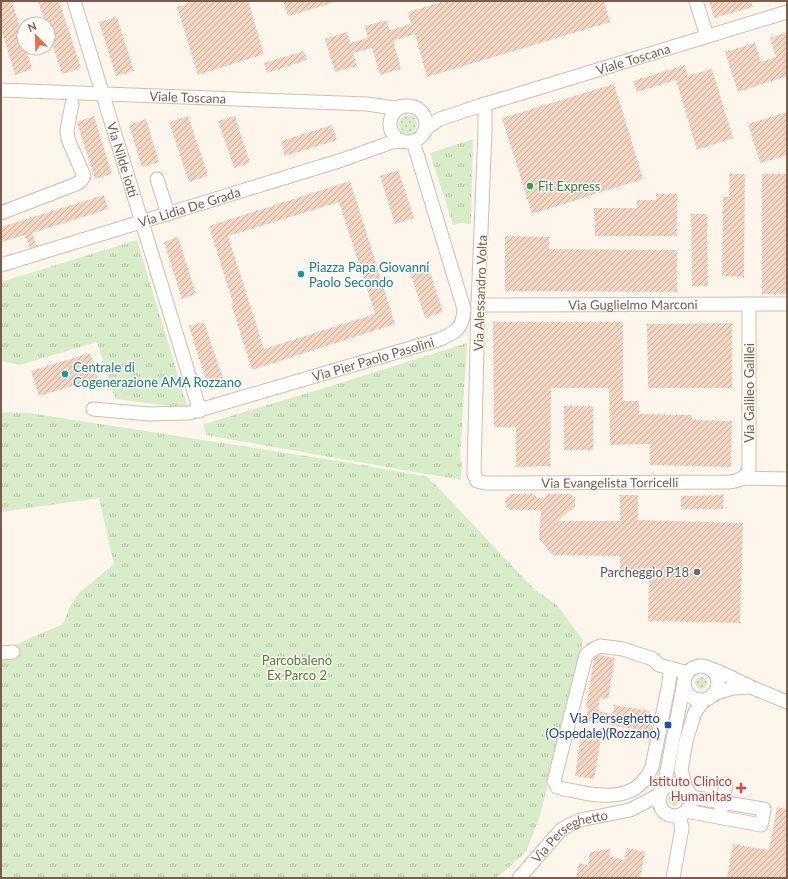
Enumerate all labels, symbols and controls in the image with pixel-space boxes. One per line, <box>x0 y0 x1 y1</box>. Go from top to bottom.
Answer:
north arrow <box>16 16 56 56</box>
text: N <box>25 19 38 34</box>
street label: Viale Toscana <box>594 40 672 78</box>
street label: Viale Toscana <box>149 88 227 107</box>
street label: Via Nilde iotti <box>104 120 142 199</box>
place label: Fit Express <box>538 178 601 194</box>
marker: Fit Express <box>525 181 535 191</box>
street label: Via Lidia De Grada <box>136 184 242 230</box>
street label: Via Alessandro Volta <box>470 235 490 351</box>
place label: Piazza Papa Giovanni Paolo Secondo <box>309 259 429 290</box>
marker: Piazza Papa Giovanni Paolo Secondo <box>296 269 306 279</box>
street label: Via Guglielmo Marconi <box>568 296 698 313</box>
street label: Via Pier Paolo Pasolini <box>310 334 436 384</box>
street label: Via Galileo Galilei <box>741 343 757 443</box>
place label: Centrale di Cogenerazione AMA Rozzano <box>73 359 241 390</box>
marker: Centrale di Cogenerazione AMA Rozzano <box>60 369 70 379</box>
street label: Via Evangelista Torricelli <box>541 474 678 491</box>
place label: Parcheggio P18 <box>600 564 689 580</box>
marker: Parcheggio P18 <box>692 567 702 577</box>
park label: Parcobaleno Ex Parco 2 <box>262 652 332 683</box>
place label: Via Perseghetto (Ospedale)(Rozzano) <box>546 710 660 741</box>
marker: Via Perseghetto (Ospedale)(Rozzano) <box>663 720 673 730</box>
place label: Istituto Clinico Humanitas <box>649 773 732 804</box>
marker: Istituto Clinico Humanitas <box>735 782 747 794</box>
street label: Via Perseghetto <box>528 807 609 866</box>

